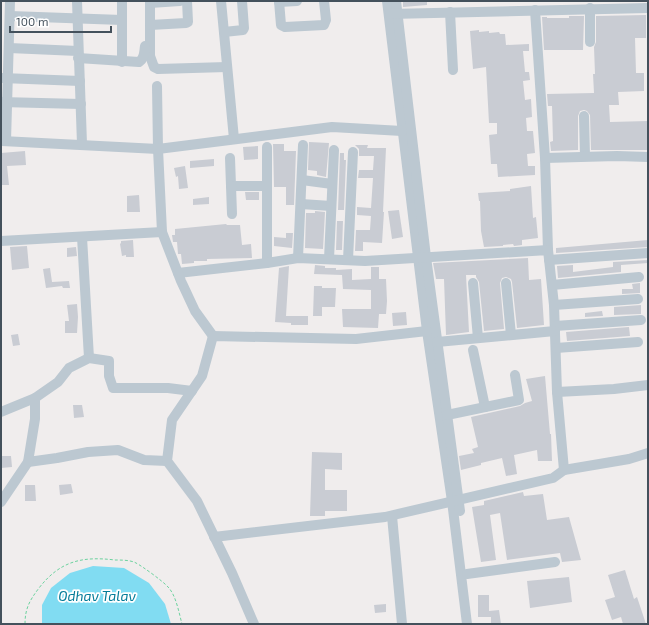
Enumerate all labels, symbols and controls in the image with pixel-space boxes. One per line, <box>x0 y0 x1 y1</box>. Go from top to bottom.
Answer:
scale bar <box>10 8 111 34</box>
text: 100 m <box>16 14 48 28</box>
water label: Odhav Talav <box>58 587 136 604</box>

